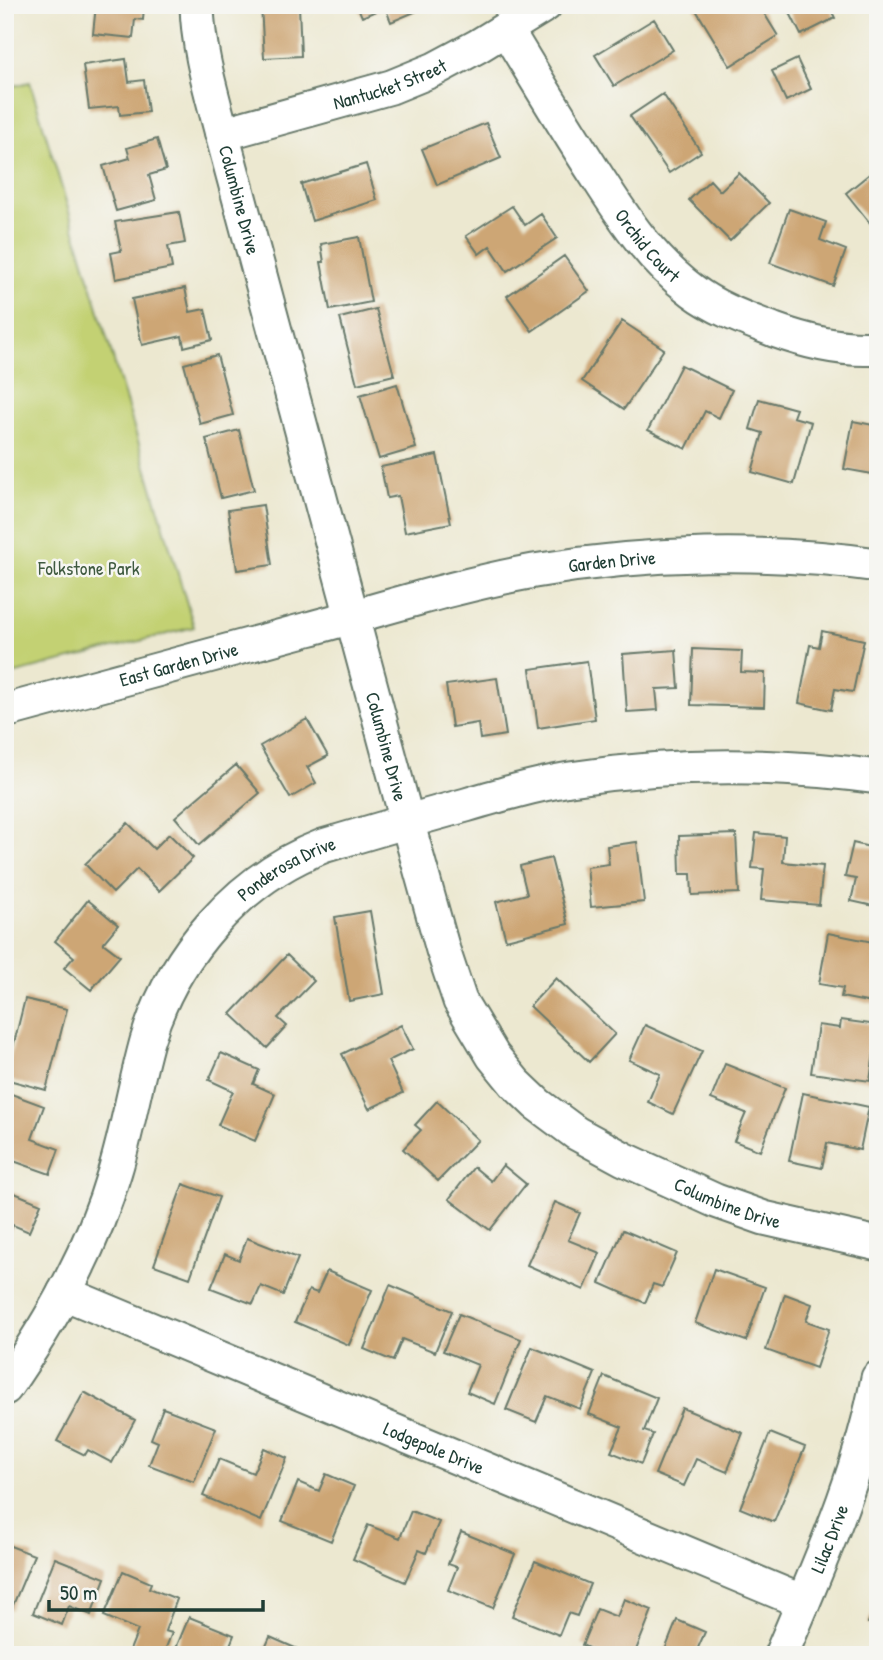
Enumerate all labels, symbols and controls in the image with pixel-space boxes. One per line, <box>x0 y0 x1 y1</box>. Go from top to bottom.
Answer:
street label: Nantucket Street <box>330 52 451 115</box>
street label: Columbine Drive <box>213 142 267 258</box>
street label: Orchid Court <box>609 204 686 288</box>
street label: Garden Drive <box>567 544 657 579</box>
park label: Folkstone Park <box>37 555 140 581</box>
street label: East Garden Drive <box>117 635 241 692</box>
street label: Columbine Drive <box>360 689 414 804</box>
street label: Ponderosa Drive <box>231 830 339 907</box>
street label: Columbine Drive <box>670 1171 783 1234</box>
street label: Lodgepole Drive <box>380 1415 489 1480</box>
street label: Lilac Drive <box>804 1500 854 1577</box>
scale bar <box>49 1569 262 1613</box>
text: 50 m <box>60 1578 97 1607</box>

